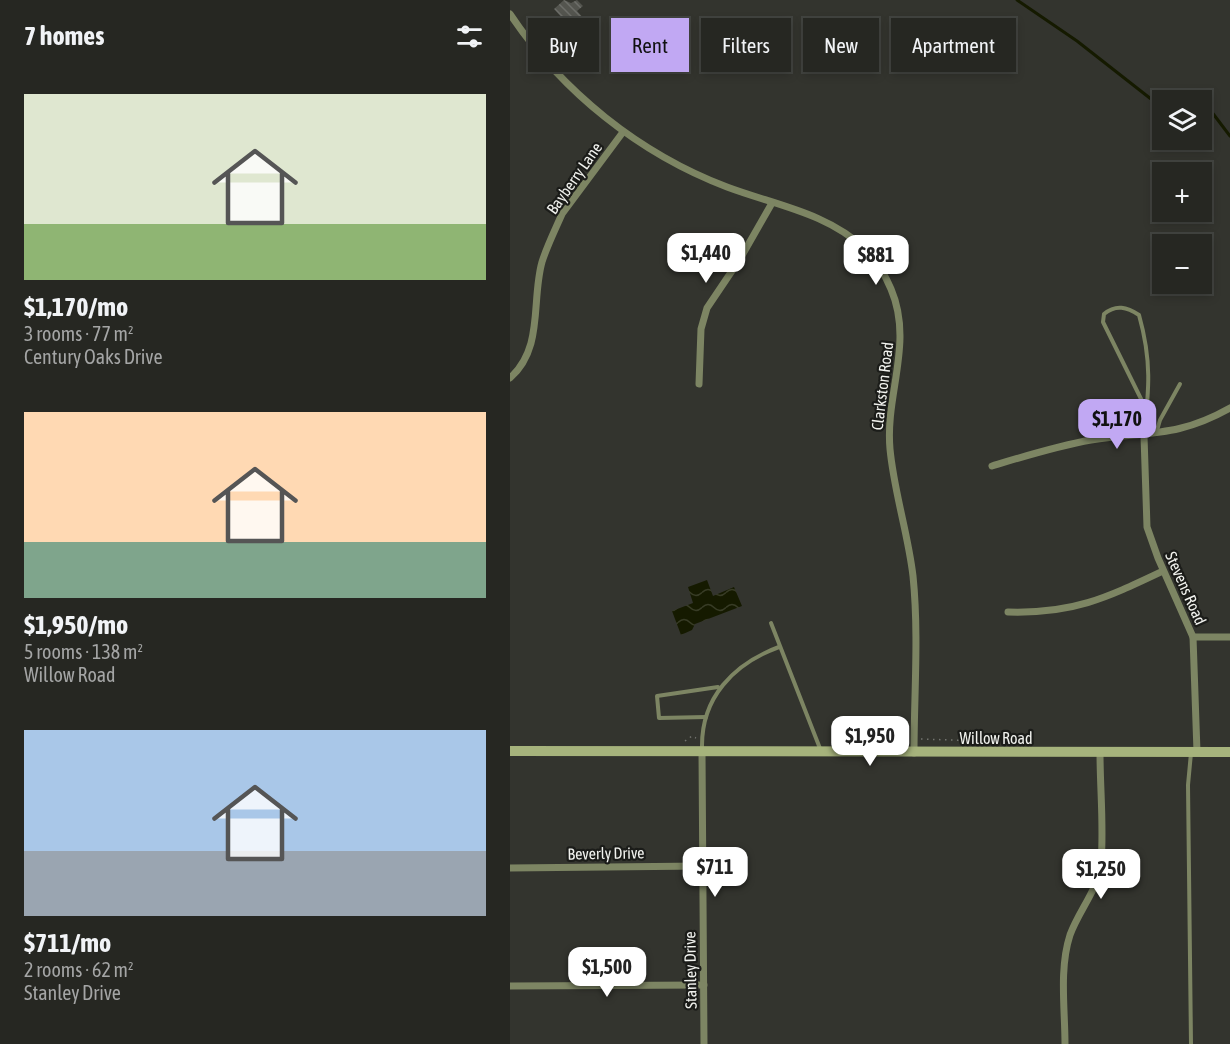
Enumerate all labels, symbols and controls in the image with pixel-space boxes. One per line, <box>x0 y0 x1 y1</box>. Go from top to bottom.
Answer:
chip: Buy <box>528 18 599 72</box>
chip: Rent <box>611 18 689 72</box>
chip: Filters <box>701 18 791 72</box>
chip: New <box>803 18 879 72</box>
chip: Apartment <box>891 18 1016 72</box>
icon: filters <box>453 20 486 53</box>
text: 7 homes <box>24 21 104 51</box>
map controls <box>1152 90 1212 294</box>
button: layers <box>1152 90 1212 150</box>
icon: home <box>201 133 309 241</box>
street label: Bayberry Lane <box>543 139 606 218</box>
button: + <box>1152 162 1212 222</box>
pin: $1,440 <box>657 233 755 284</box>
button: − <box>1152 234 1212 294</box>
pin: $881 <box>840 235 912 286</box>
text: $1,440 <box>681 241 731 264</box>
text: $881 <box>858 243 894 266</box>
text: $1,170/mo <box>24 292 128 322</box>
text: 3 rooms · 77 m² <box>24 322 134 345</box>
street label: Clarkston Road <box>868 341 896 431</box>
text: Century Oaks Drive <box>24 345 162 368</box>
pin: $1,170 <box>1068 399 1166 450</box>
text: $1,170 <box>1092 407 1142 430</box>
icon: home <box>201 451 309 559</box>
street label: Stevens Road <box>1162 549 1210 627</box>
text: $1,950/mo <box>24 610 128 640</box>
text: 5 rooms · 138 m² <box>24 640 143 663</box>
text: Willow Road <box>24 663 116 686</box>
pin: $1,950 <box>821 716 919 767</box>
text: $1,950 <box>845 724 895 747</box>
street label: Willow Road <box>959 729 1033 747</box>
icon: home <box>201 769 309 877</box>
street label: Beverly Drive <box>567 843 645 864</box>
pin: $711 <box>679 847 751 898</box>
pin: $1,250 <box>1052 849 1150 900</box>
text: $711 <box>697 855 733 878</box>
text: $1,250 <box>1076 857 1126 880</box>
text: $711/mo <box>24 928 111 958</box>
street label: Stanley Drive <box>680 931 701 1009</box>
pin: $1,500 <box>558 947 656 998</box>
text: $1,500 <box>582 955 632 978</box>
text: 2 rooms · 62 m² <box>24 958 134 981</box>
text: Stanley Drive <box>24 981 121 1004</box>

